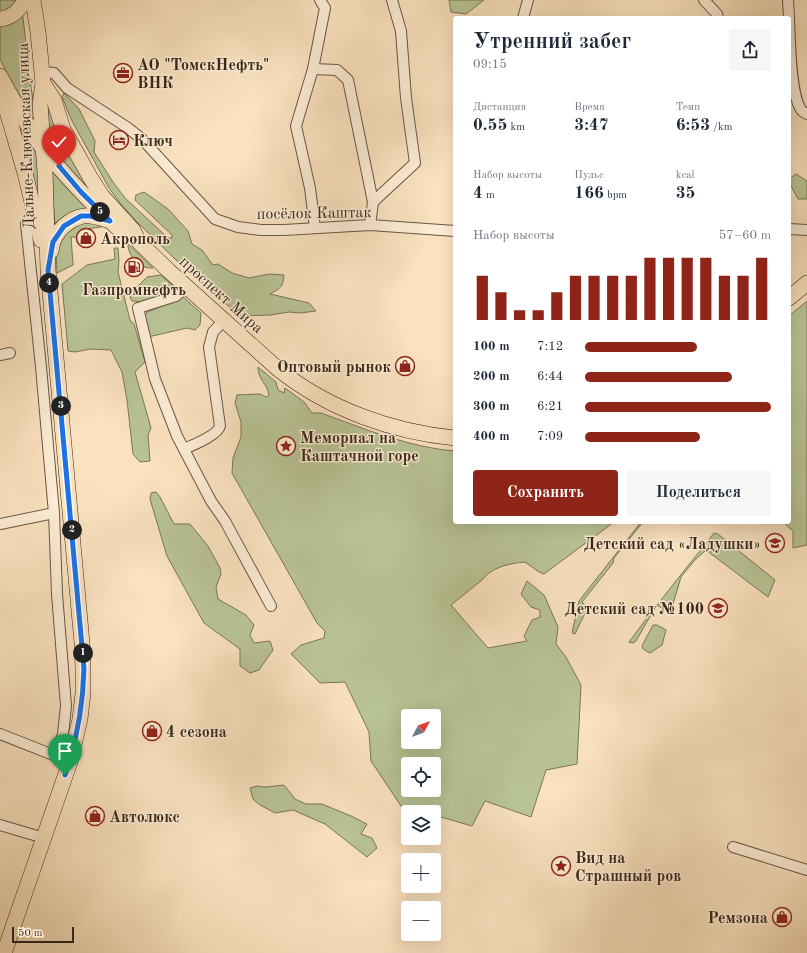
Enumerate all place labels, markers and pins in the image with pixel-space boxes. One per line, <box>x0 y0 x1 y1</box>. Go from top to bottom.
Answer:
place label: АО "ТомскНефть" ВНК <box>137 58 269 92</box>
office icon: АО "ТомскНефть" ВНК <box>112 62 134 84</box>
pin <box>42 125 76 166</box>
hotel icon: Ключ <box>108 129 130 151</box>
place label: Ключ <box>133 134 173 150</box>
pin: 5 <box>90 202 110 222</box>
shop icon: Акрополь <box>75 227 97 249</box>
place label: Акрополь <box>100 232 170 248</box>
fuel station icon: Газпромнефть <box>123 256 145 278</box>
pin: 4 <box>39 273 59 293</box>
place label: Газпромнефть <box>82 283 186 299</box>
shop icon: Оптовый рынок <box>394 355 416 377</box>
place label: Оптовый рынок <box>277 360 392 376</box>
pin: 3 <box>51 396 71 416</box>
place label: Мемориал на Каштачной горе <box>300 431 419 465</box>
place icon: Мемориал на Каштачной горе <box>275 435 297 457</box>
pin: 2 <box>62 520 82 540</box>
school or university icon: Детский сад «Ладушки» <box>764 532 786 554</box>
place label: Детский сад «Ладушки» <box>584 537 761 553</box>
school or university icon: Детский сад №100 <box>707 597 729 619</box>
place label: Детский сад №100 <box>565 602 704 618</box>
pin: 1 <box>73 643 93 663</box>
shop icon: 4 сезона <box>141 720 163 742</box>
place label: 4 сезона <box>166 725 227 741</box>
pin <box>48 734 82 775</box>
shop icon: Автолюкс <box>84 805 106 827</box>
place label: Автолюкс <box>109 810 180 826</box>
place label: Вид на Страшный ров <box>575 851 681 885</box>
place icon: Вид на Страшный ров <box>550 855 572 877</box>
shop icon: Ремзона <box>771 906 793 928</box>
place label: Ремзона <box>707 911 768 927</box>

